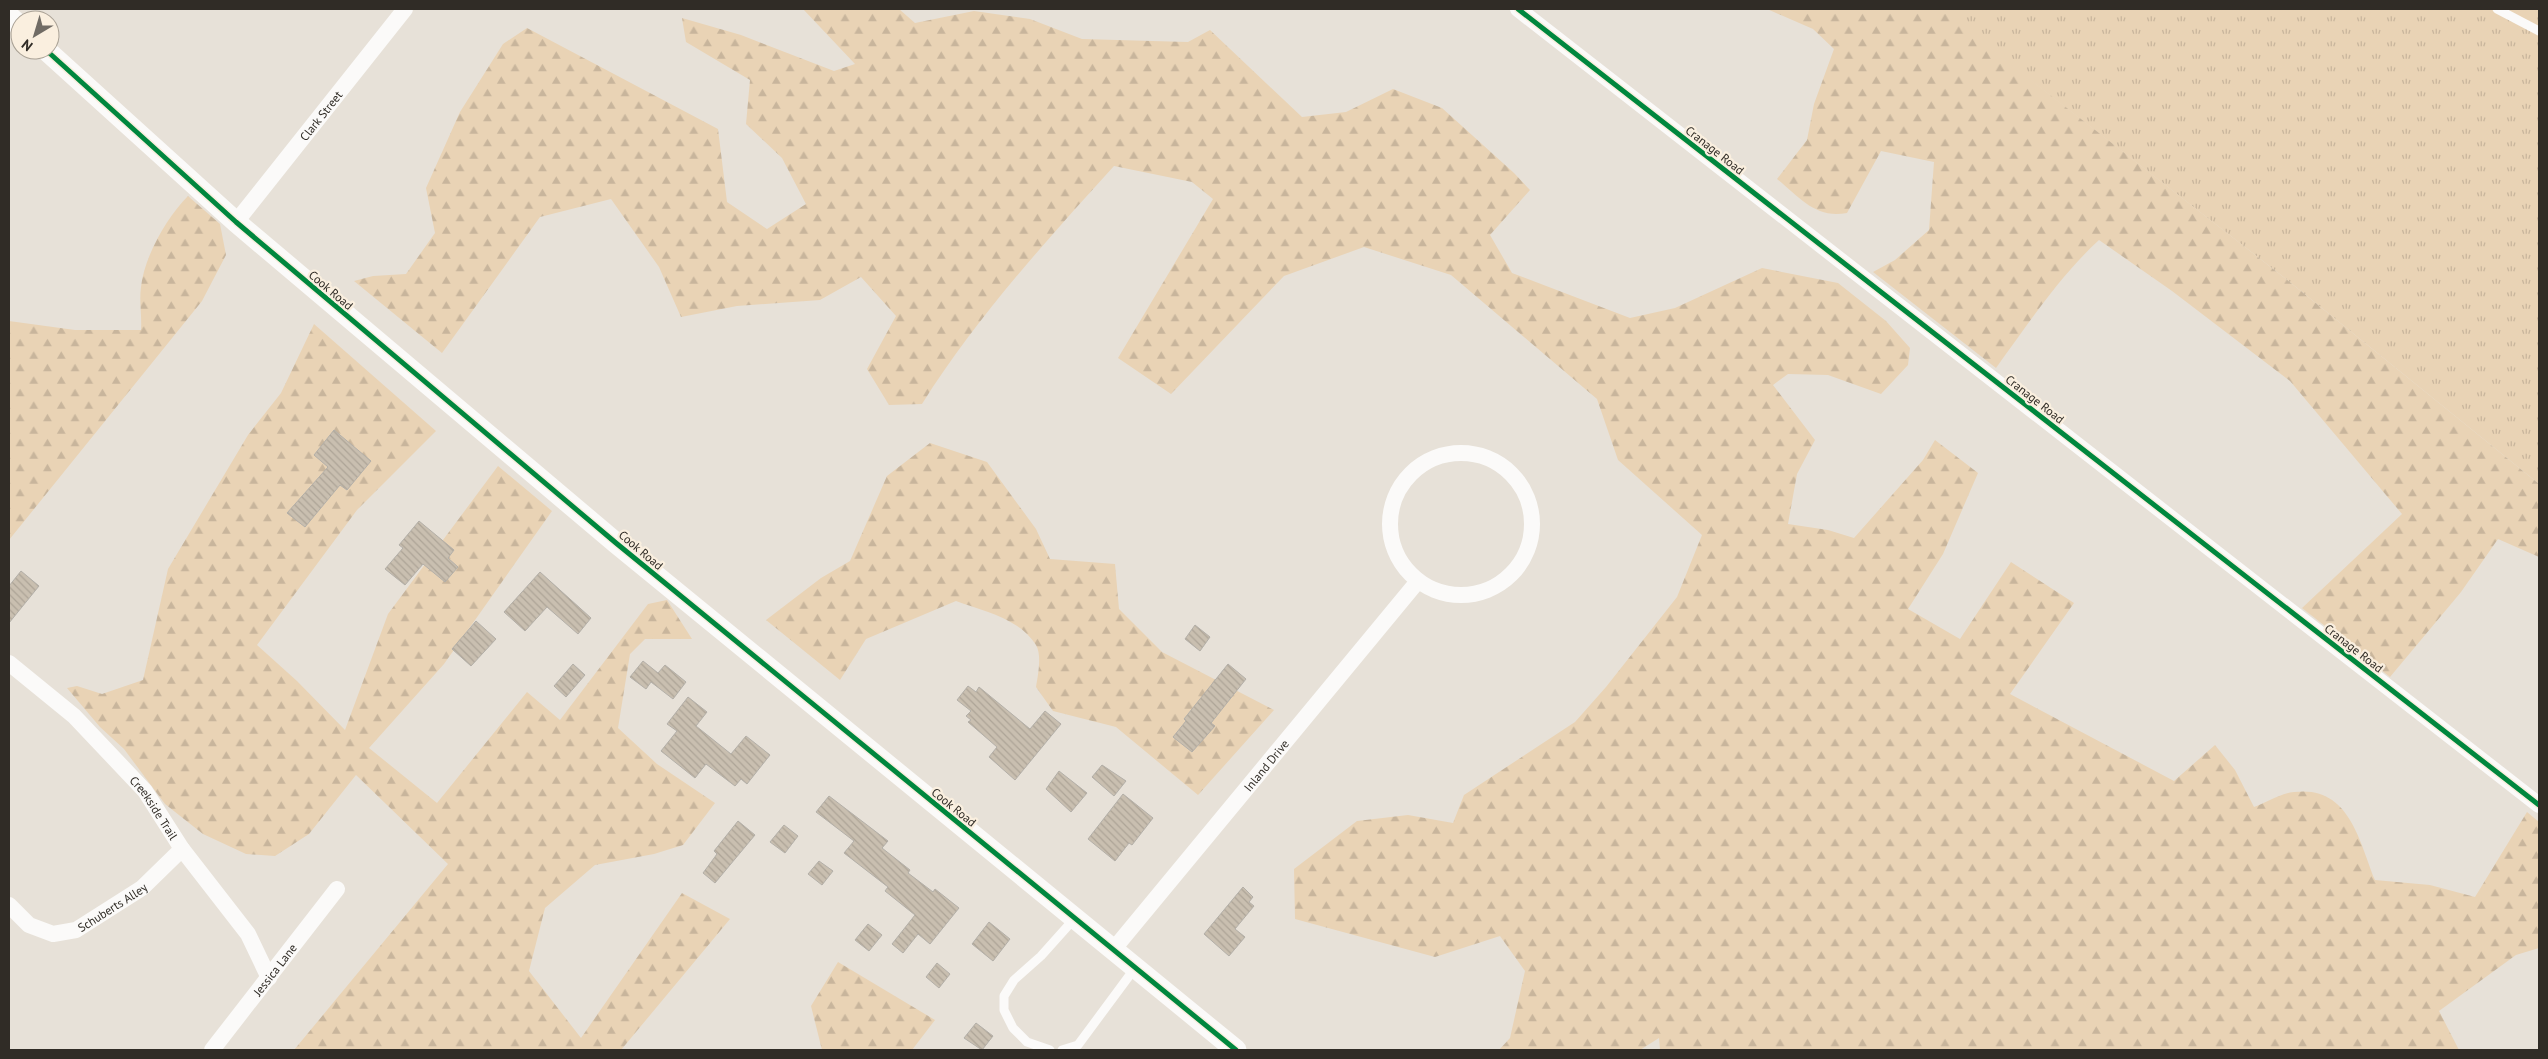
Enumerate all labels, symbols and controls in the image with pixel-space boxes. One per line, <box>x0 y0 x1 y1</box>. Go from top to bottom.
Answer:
north arrow <box>10 10 60 60</box>
text: N <box>18 35 36 55</box>
street label: Clark Street <box>296 87 345 144</box>
street label: Cranage Road <box>1683 122 1747 178</box>
street label: Cook Road <box>306 267 356 313</box>
street label: Cranage Road <box>2003 371 2067 427</box>
street label: Cook Road <box>616 527 666 573</box>
street label: Cranage Road <box>2322 620 2386 676</box>
street label: Inland Drive <box>1240 736 1292 794</box>
street label: Creekside Trail <box>127 772 182 843</box>
street label: Cook Road <box>929 784 979 830</box>
street label: Schuberts Alley <box>75 879 151 935</box>
street label: Jessica Lane <box>249 940 300 999</box>

